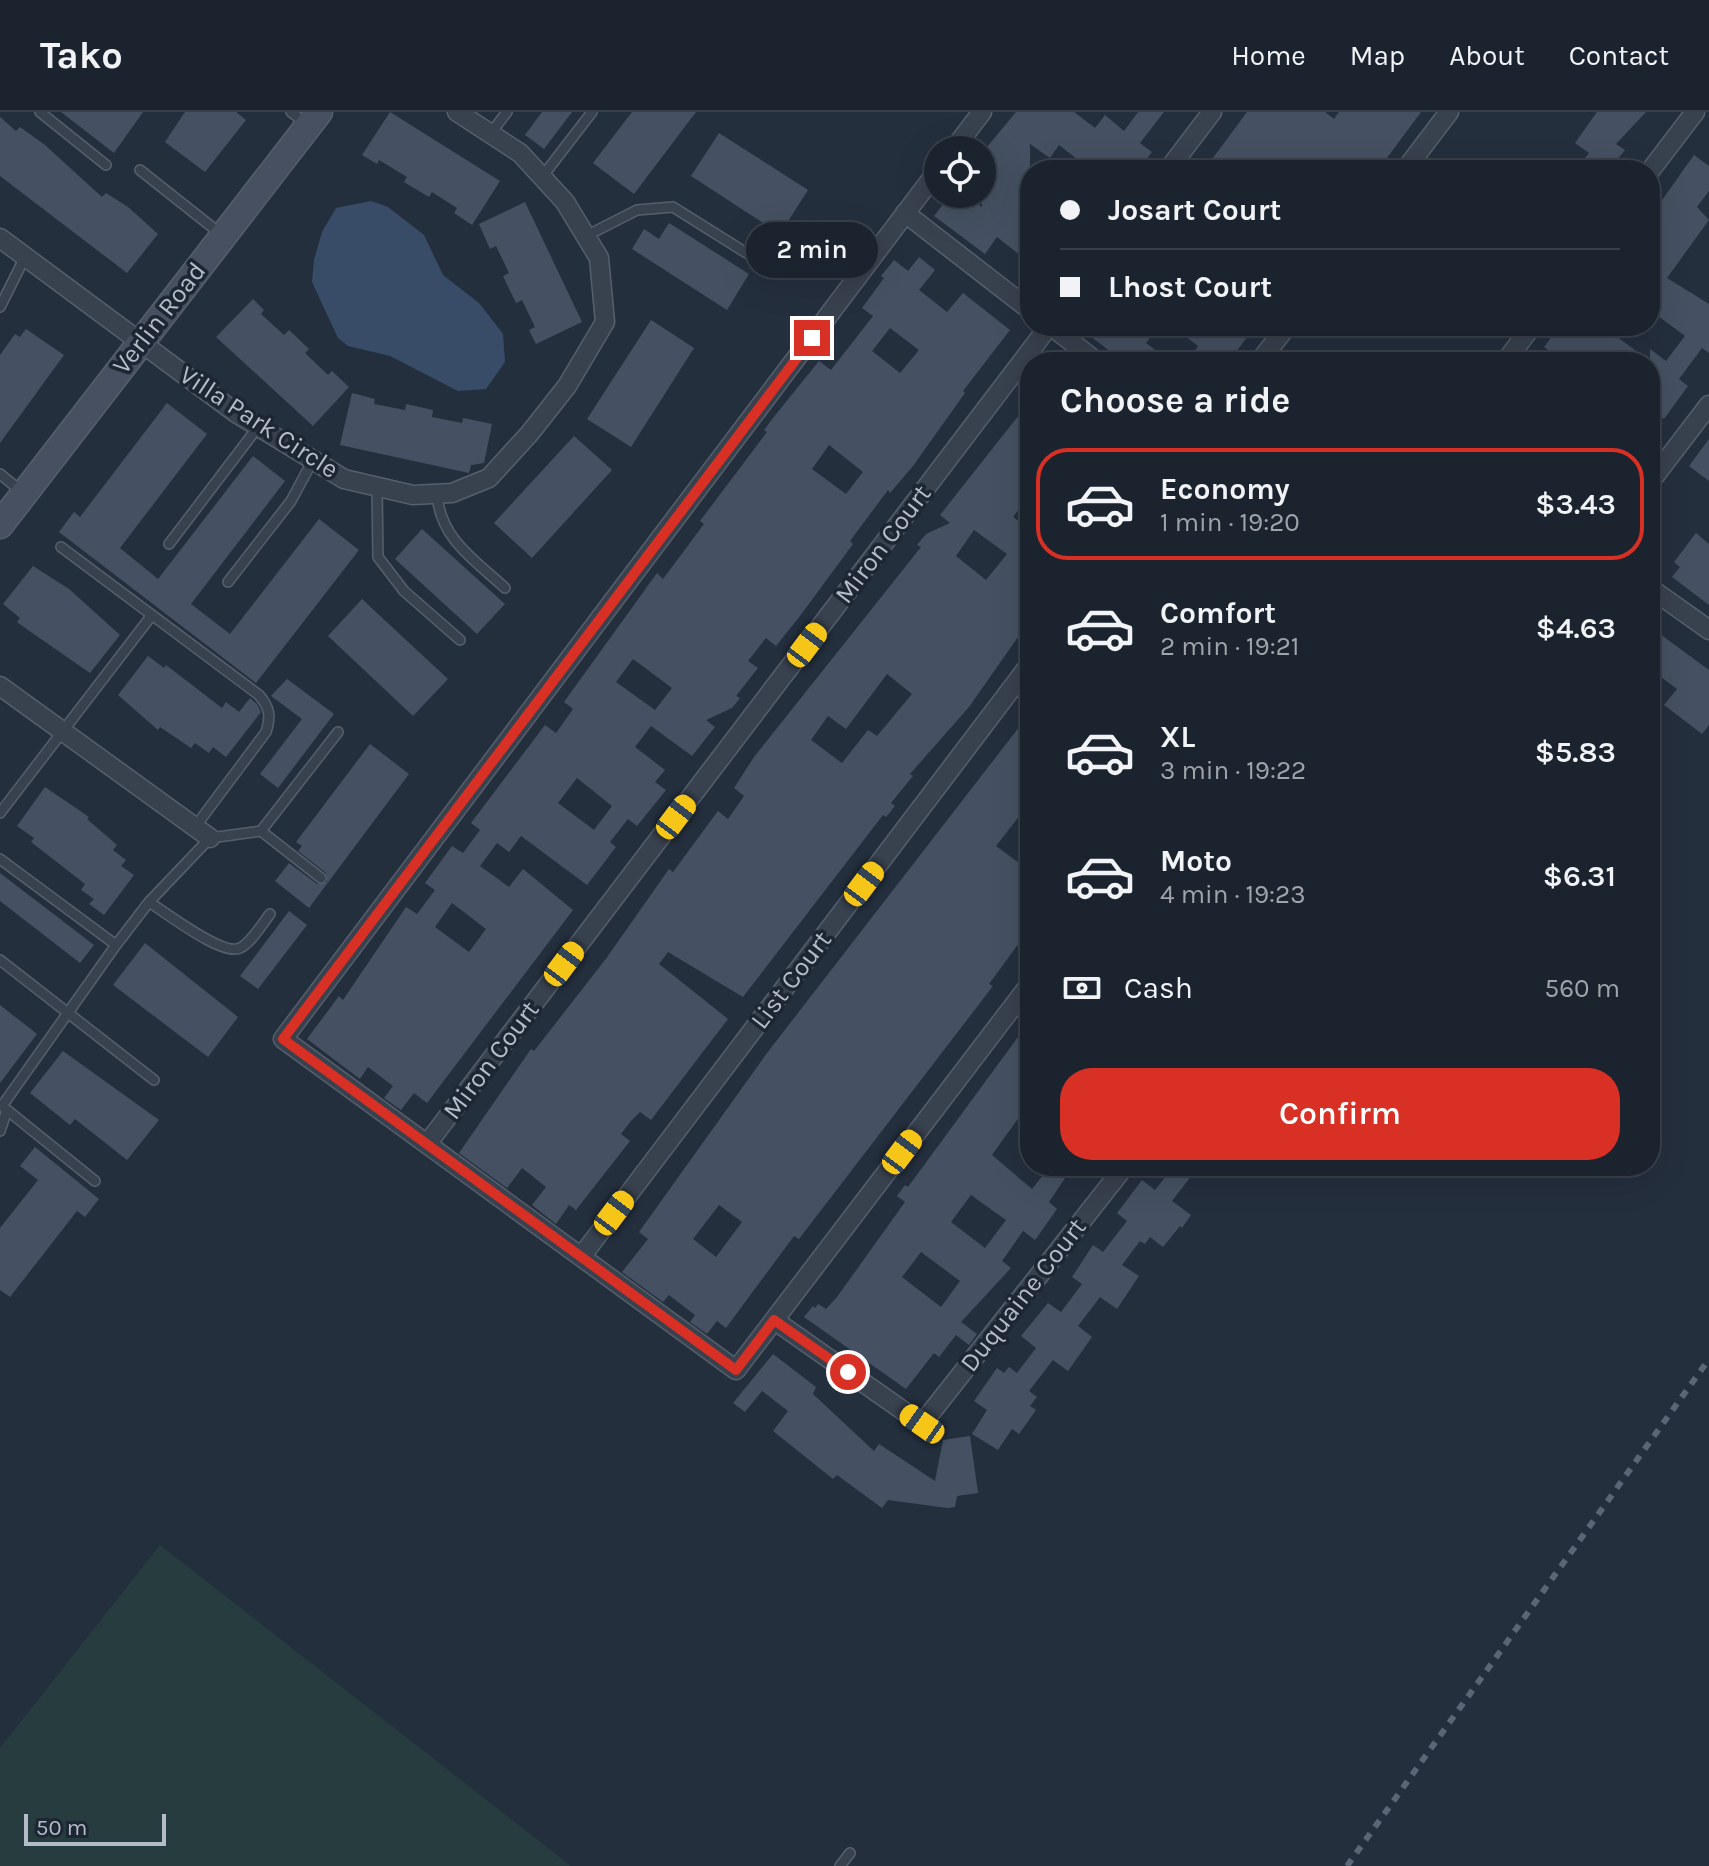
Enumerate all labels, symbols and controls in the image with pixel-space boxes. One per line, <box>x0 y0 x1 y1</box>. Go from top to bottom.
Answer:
text: Tako <box>40 33 123 78</box>
text: Home <box>1231 39 1306 72</box>
text: Map <box>1350 39 1405 72</box>
text: About <box>1449 39 1525 72</box>
text: Contact <box>1569 39 1669 72</box>
map controls <box>924 136 996 208</box>
button: locate <box>924 136 996 208</box>
text: Josart Court <box>1108 192 1281 228</box>
callout: 2 min <box>746 222 878 278</box>
text: 2 min <box>777 234 847 265</box>
street label: Verlin Road <box>106 256 212 380</box>
text: Lhost Court <box>1108 269 1272 305</box>
route end <box>794 320 830 356</box>
street label: Villa Park Circle <box>174 359 344 485</box>
text: Choose a ride <box>1060 379 1290 421</box>
icon: car <box>1064 468 1136 540</box>
text: Economy <box>1160 471 1290 507</box>
street label: Miron Court <box>828 478 938 609</box>
text: $3.43 <box>1535 486 1616 522</box>
text: 1 min · 19:20 <box>1160 507 1300 538</box>
icon: car <box>1064 592 1136 664</box>
text: Comfort <box>1160 595 1276 631</box>
text: $4.63 <box>1536 610 1616 646</box>
car <box>783 619 831 671</box>
text: 2 min · 19:21 <box>1160 631 1299 662</box>
icon: car <box>1064 716 1136 788</box>
text: XL <box>1160 719 1195 755</box>
text: $5.83 <box>1535 734 1616 770</box>
text: 3 min · 19:22 <box>1160 755 1306 786</box>
car <box>652 791 700 843</box>
icon: car <box>1064 840 1136 912</box>
text: Moto <box>1160 843 1232 879</box>
car <box>840 858 888 910</box>
text: $6.31 <box>1543 858 1616 894</box>
text: 4 min · 19:23 <box>1160 879 1306 910</box>
street label: List Court <box>744 925 838 1035</box>
car <box>540 938 588 990</box>
icon: cash <box>1060 966 1104 1010</box>
text: Cash <box>1124 970 1193 1006</box>
text: 560 m <box>1545 973 1620 1004</box>
street label: Miron Court <box>436 994 546 1125</box>
button: Confirm <box>1060 1068 1620 1160</box>
car <box>878 1126 926 1178</box>
car <box>590 1187 638 1239</box>
street label: Duquaine Court <box>953 1212 1093 1378</box>
route start <box>830 1354 866 1390</box>
car <box>895 1400 949 1448</box>
scale bar <box>24 1810 166 1846</box>
text: 50 m <box>36 1815 87 1841</box>

